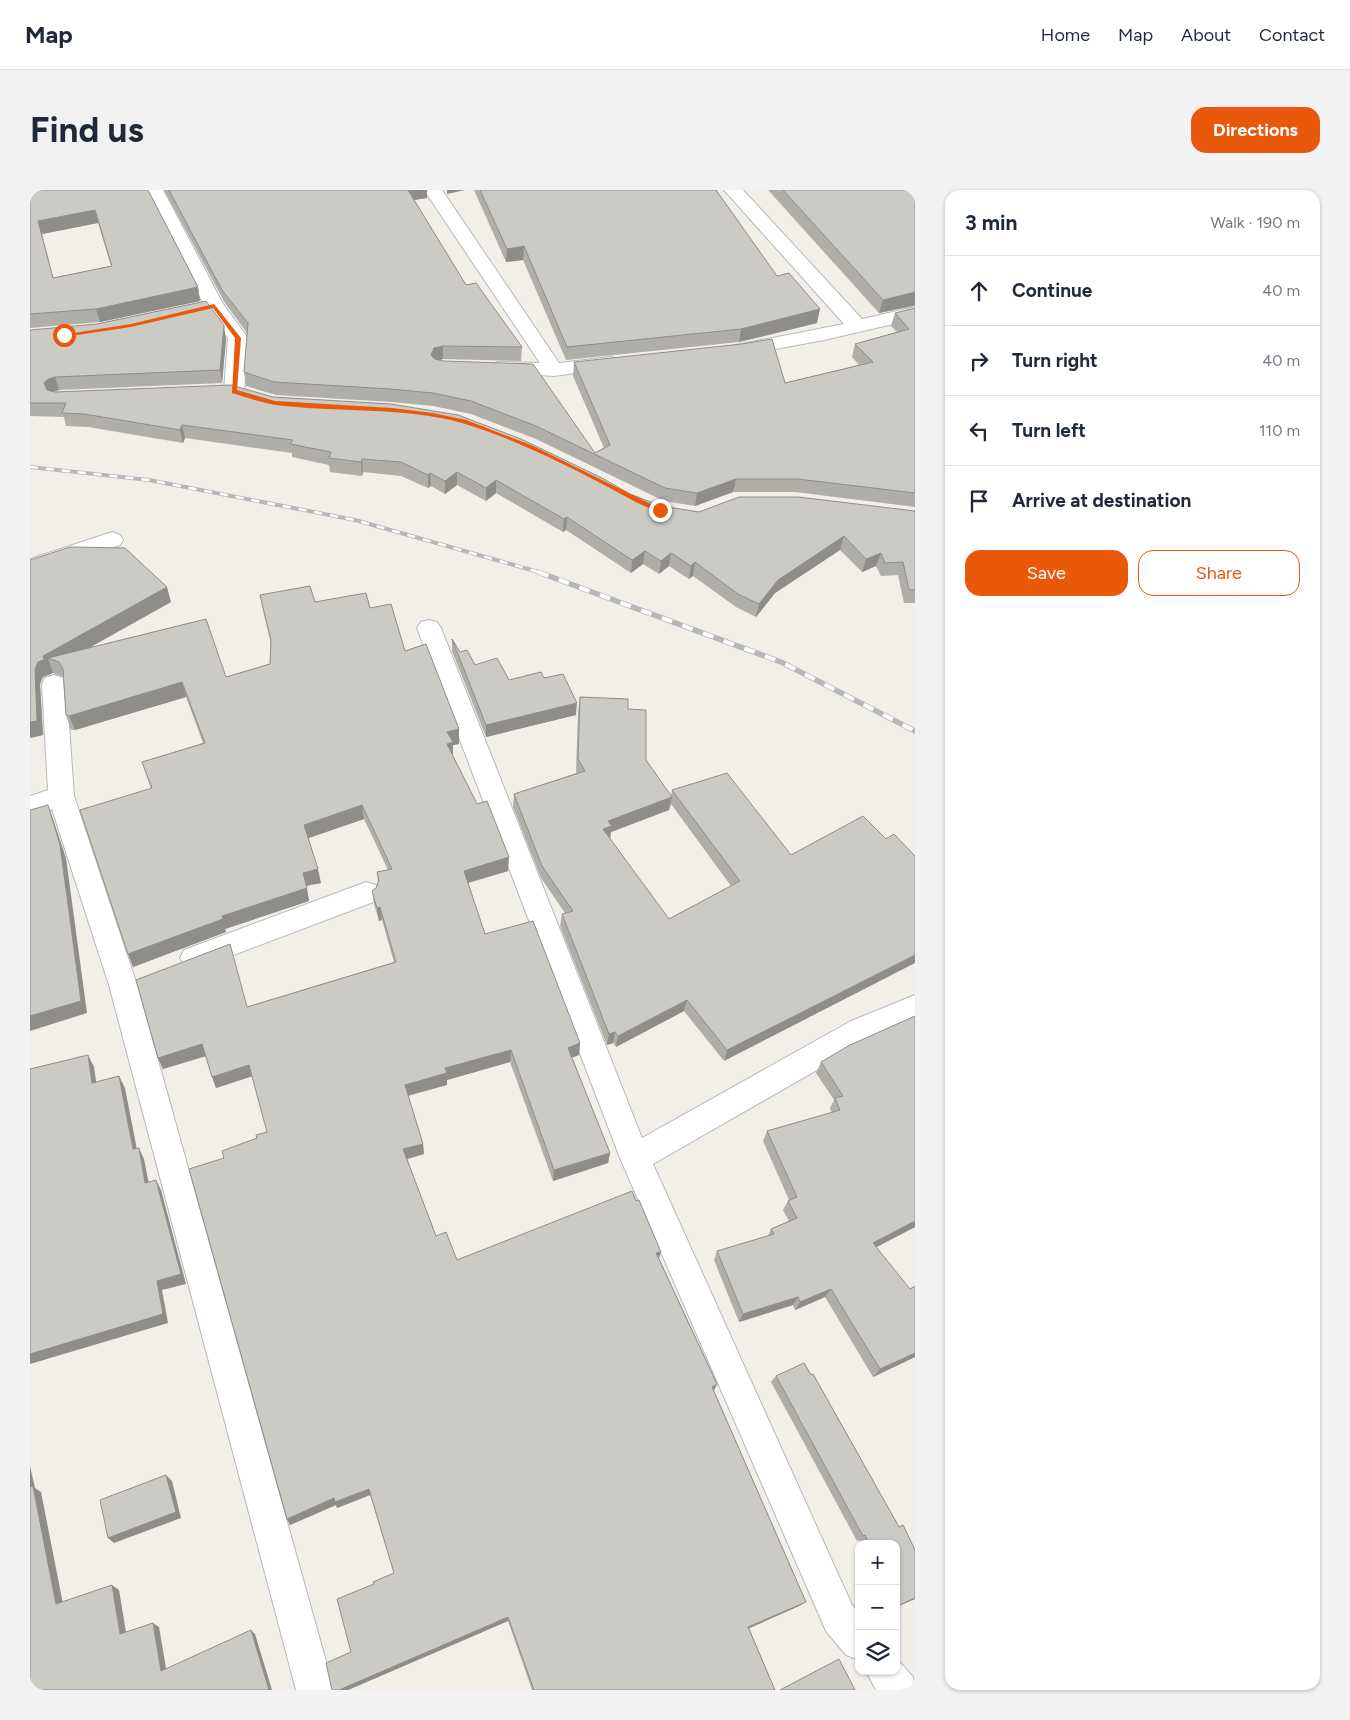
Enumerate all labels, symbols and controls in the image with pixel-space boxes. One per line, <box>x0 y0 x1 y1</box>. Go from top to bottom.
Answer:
text: Map <box>25 20 73 49</box>
text: Home <box>1041 24 1090 46</box>
text: Map <box>1118 24 1153 46</box>
text: About <box>1181 24 1231 46</box>
text: Contact <box>1259 24 1325 46</box>
button: Directions <box>1191 107 1320 153</box>
text: Find us <box>30 109 144 151</box>
text: 3 min <box>965 210 1017 235</box>
text: Walk · 190 m <box>1210 213 1300 232</box>
icon: ahead <box>965 277 993 305</box>
text: Continue <box>1012 279 1092 302</box>
text: 40 m <box>1262 281 1300 300</box>
route start <box>53 324 76 347</box>
icon: right <box>965 347 993 375</box>
text: Turn right <box>1012 349 1098 372</box>
text: 40 m <box>1262 351 1300 370</box>
icon: left <box>965 417 993 445</box>
text: Turn left <box>1012 419 1086 442</box>
text: 110 m <box>1259 421 1300 440</box>
icon: arrive <box>965 487 993 515</box>
text: Arrive at destination <box>1012 489 1191 512</box>
route end <box>649 499 672 522</box>
button: Save <box>965 550 1128 596</box>
button: Share <box>1138 550 1300 596</box>
map controls <box>855 1540 900 1675</box>
button: + <box>855 1540 900 1585</box>
button: − <box>855 1585 900 1630</box>
button: layers <box>855 1630 900 1675</box>

